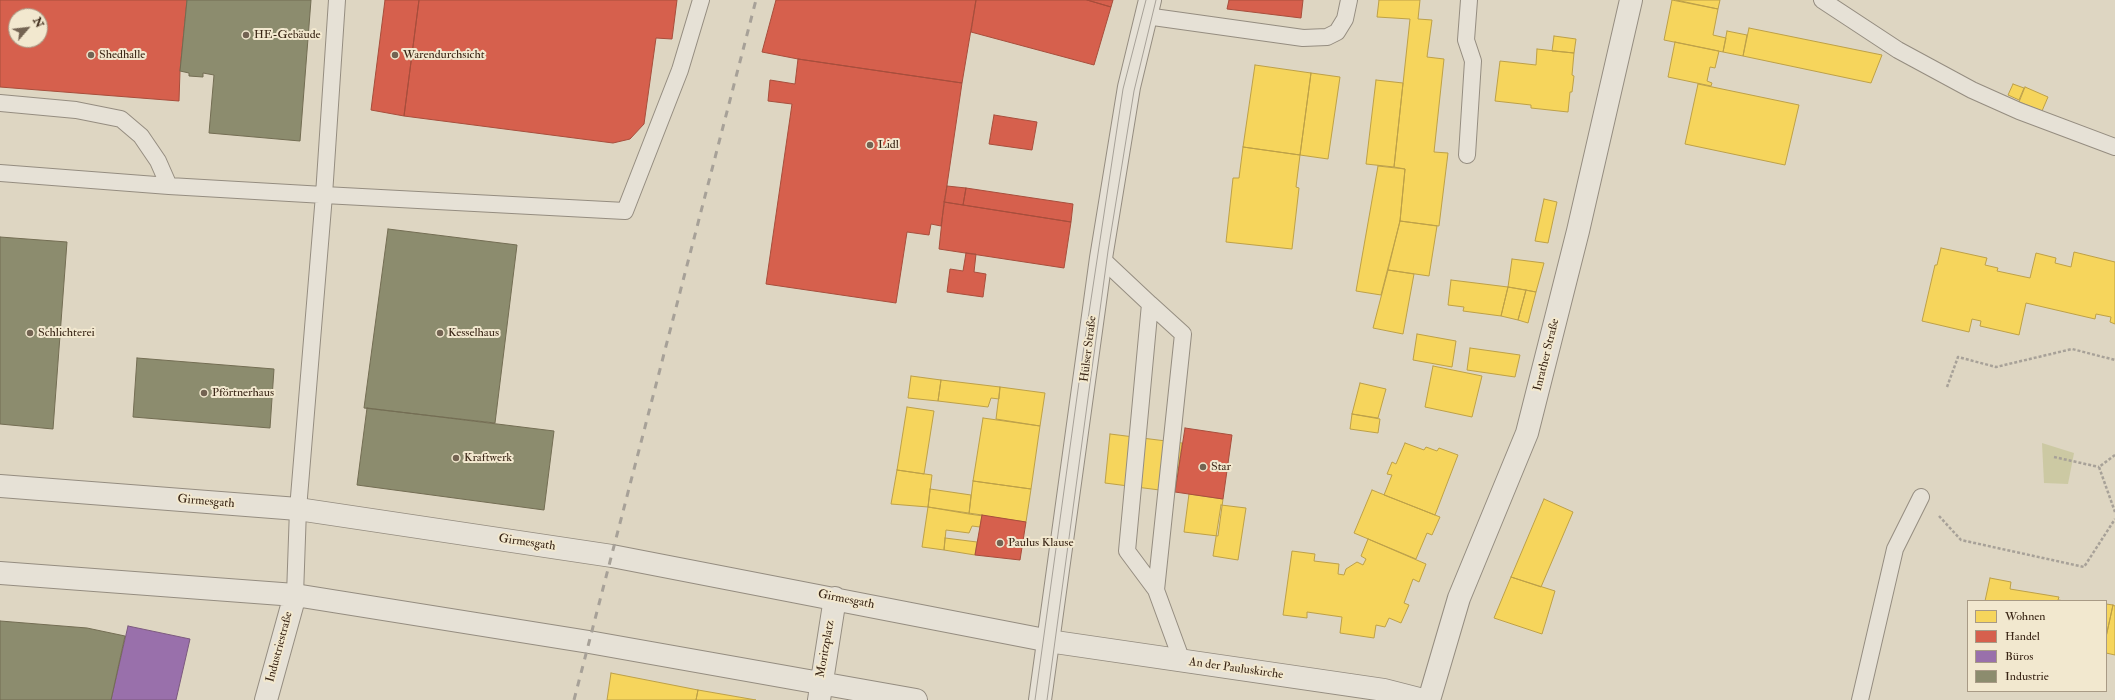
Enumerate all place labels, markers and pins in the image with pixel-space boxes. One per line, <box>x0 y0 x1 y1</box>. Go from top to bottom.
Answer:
place label: HE-Gebäude <box>254 28 321 42</box>
marker: HE-Gebäude <box>241 30 251 40</box>
place label: Shedhalle <box>99 48 145 62</box>
place label: Warendurchsicht <box>403 48 485 62</box>
marker: Shedhalle <box>86 50 96 60</box>
marker: Warendurchsicht <box>390 50 400 60</box>
place label: Lidl <box>878 138 899 152</box>
marker: Lidl <box>865 140 875 150</box>
place label: Schlichterei <box>38 326 95 340</box>
place label: Kesselhaus <box>448 326 499 340</box>
marker: Schlichterei <box>25 328 35 338</box>
marker: Kesselhaus <box>435 328 445 338</box>
place label: Pförtnerhaus <box>212 386 274 400</box>
marker: Pförtnerhaus <box>199 388 209 398</box>
place label: Kraftwerk <box>464 451 512 465</box>
marker: Kraftwerk <box>451 453 461 463</box>
place label: Star <box>1211 460 1231 474</box>
marker: Star <box>1198 462 1208 472</box>
place label: Paulus Klause <box>1008 536 1073 550</box>
marker: Paulus Klause <box>995 538 1005 548</box>

